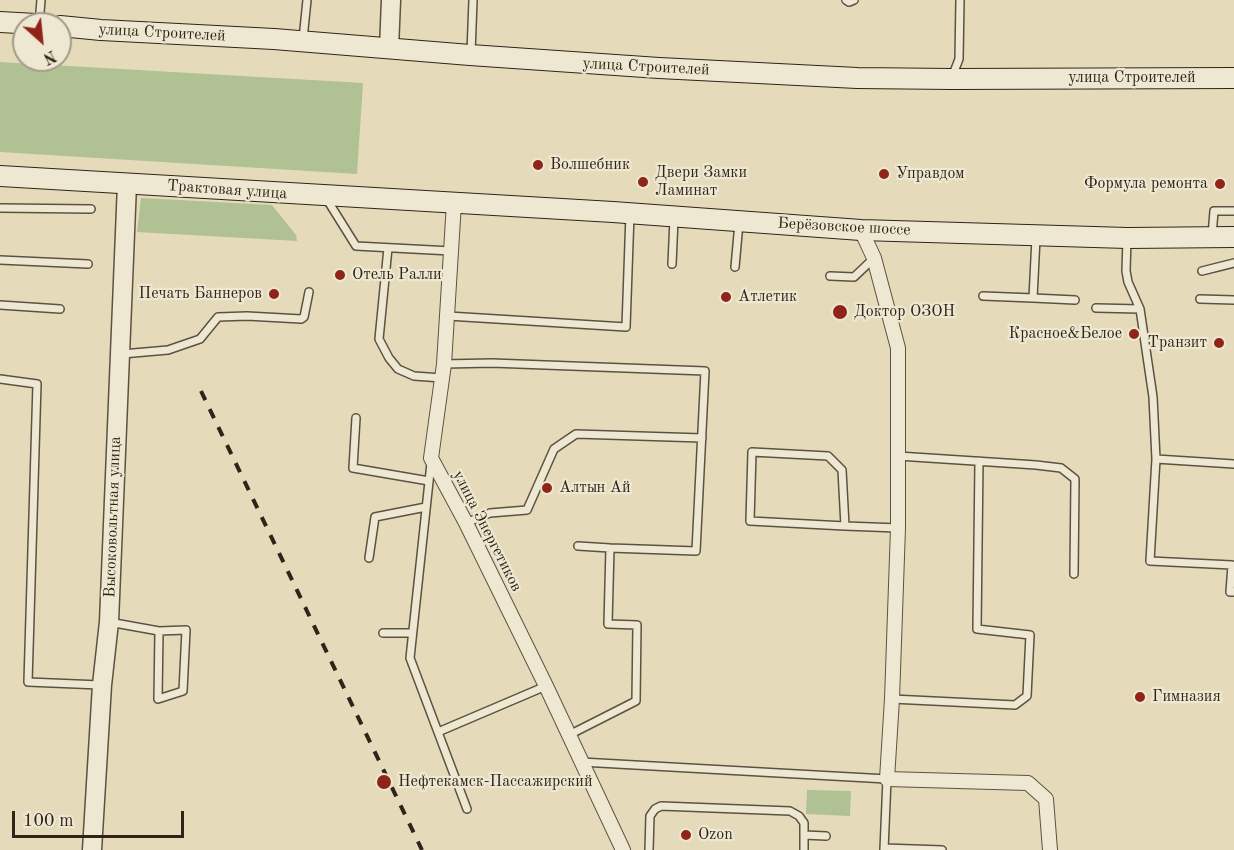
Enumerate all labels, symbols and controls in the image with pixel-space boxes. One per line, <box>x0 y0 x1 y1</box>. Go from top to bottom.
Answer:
north arrow <box>12 12 72 72</box>
street label: улица Строителей <box>98 20 226 46</box>
text: N <box>40 46 58 66</box>
street label: улица Строителей <box>582 54 710 80</box>
street label: улица Строителей <box>1068 68 1196 88</box>
place label: Волшебник <box>550 155 630 175</box>
marker: Волшебник <box>531 158 545 172</box>
place label: Двери Замки Ламинат <box>655 163 747 201</box>
place label: Управдом <box>896 164 965 184</box>
marker: Управдом <box>877 167 891 181</box>
place label: Формула ремонта <box>1084 174 1208 194</box>
marker: Двери Замки Ламинат <box>636 175 650 189</box>
street label: Трактовая улица <box>166 176 288 204</box>
marker: Формула ремонта <box>1213 177 1227 191</box>
street label: Берёзовское шоссе <box>777 214 911 240</box>
place label: Отель Ралли <box>352 265 442 285</box>
marker: Отель Ралли <box>333 268 347 282</box>
place label: Печать Баннеров <box>139 284 262 304</box>
marker: Печать Баннеров <box>267 287 281 301</box>
place label: Атлетик <box>738 287 797 307</box>
marker: Атлетик <box>719 290 733 304</box>
place label: Доктор ОЗОН <box>854 302 955 322</box>
marker: Доктор ОЗОН <box>831 303 849 321</box>
place label: Красное&Белое <box>1008 324 1122 344</box>
marker: Красное&Белое <box>1127 327 1141 341</box>
place label: Транзит <box>1148 333 1207 353</box>
marker: Транзит <box>1212 336 1226 350</box>
street label: Высоковольтная улица <box>101 436 125 598</box>
street label: улица Энергетиков <box>448 467 526 595</box>
place label: Алтын Ай <box>559 478 631 498</box>
marker: Алтын Ай <box>540 481 554 495</box>
place label: Гимназия <box>1152 687 1221 707</box>
marker: Гимназия <box>1133 690 1147 704</box>
place label: Нефтекамск-Пассажирский <box>398 772 593 792</box>
marker: Нефтекамск-Пассажирский <box>375 773 393 791</box>
scale bar <box>15 799 188 837</box>
text: 100 m <box>23 812 74 830</box>
place label: Ozon <box>698 825 733 845</box>
marker: Ozon <box>679 828 693 842</box>

